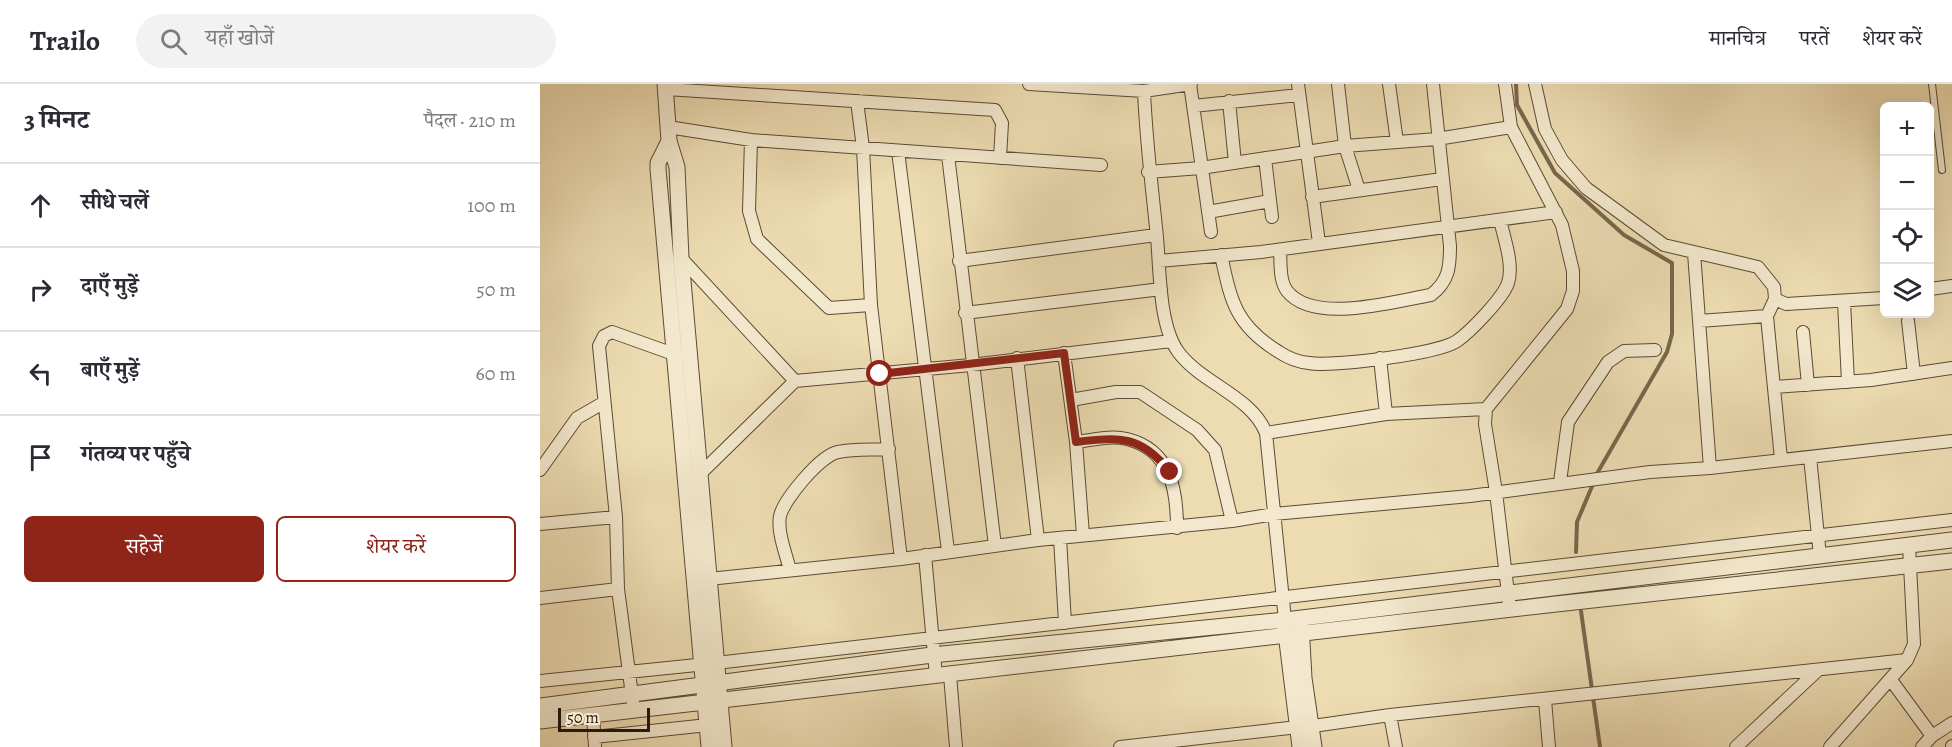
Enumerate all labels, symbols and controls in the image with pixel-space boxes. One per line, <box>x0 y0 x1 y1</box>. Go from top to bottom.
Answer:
search box <box>136 14 556 68</box>
text: Trailo <box>30 22 100 60</box>
text: यहाँ खोजें <box>205 23 274 53</box>
text: मानचित्र <box>1709 24 1766 52</box>
text: परतें <box>1799 24 1829 52</box>
text: शेयर करें <box>1862 24 1922 52</box>
icon: search <box>157 25 190 58</box>
text: 3 मिनट <box>24 102 89 137</box>
map controls <box>1880 102 1934 318</box>
button: + <box>1880 102 1934 156</box>
text: पैदल · 210 m <box>424 107 516 134</box>
button: − <box>1880 156 1934 210</box>
text: सीधे चलें <box>81 187 149 217</box>
icon: ahead <box>24 189 57 222</box>
text: 100 m <box>467 192 516 219</box>
button: locate <box>1880 210 1934 264</box>
button: layers <box>1880 264 1934 318</box>
text: दाएँ मुड़ें <box>81 271 139 301</box>
icon: right <box>24 273 57 306</box>
text: 50 m <box>476 276 516 303</box>
text: बाएँ मुड़ें <box>81 355 139 385</box>
icon: left <box>24 357 57 390</box>
text: 60 m <box>476 360 516 387</box>
route start <box>866 360 892 386</box>
text: गंतव्य पर पहुँचे <box>81 439 190 469</box>
icon: arrive <box>24 441 57 474</box>
route end <box>1156 458 1182 484</box>
button: सहेजें <box>24 516 264 582</box>
button: शेयर करें <box>276 516 516 582</box>
scale bar <box>558 705 650 732</box>
text: 50 m <box>567 707 599 729</box>

